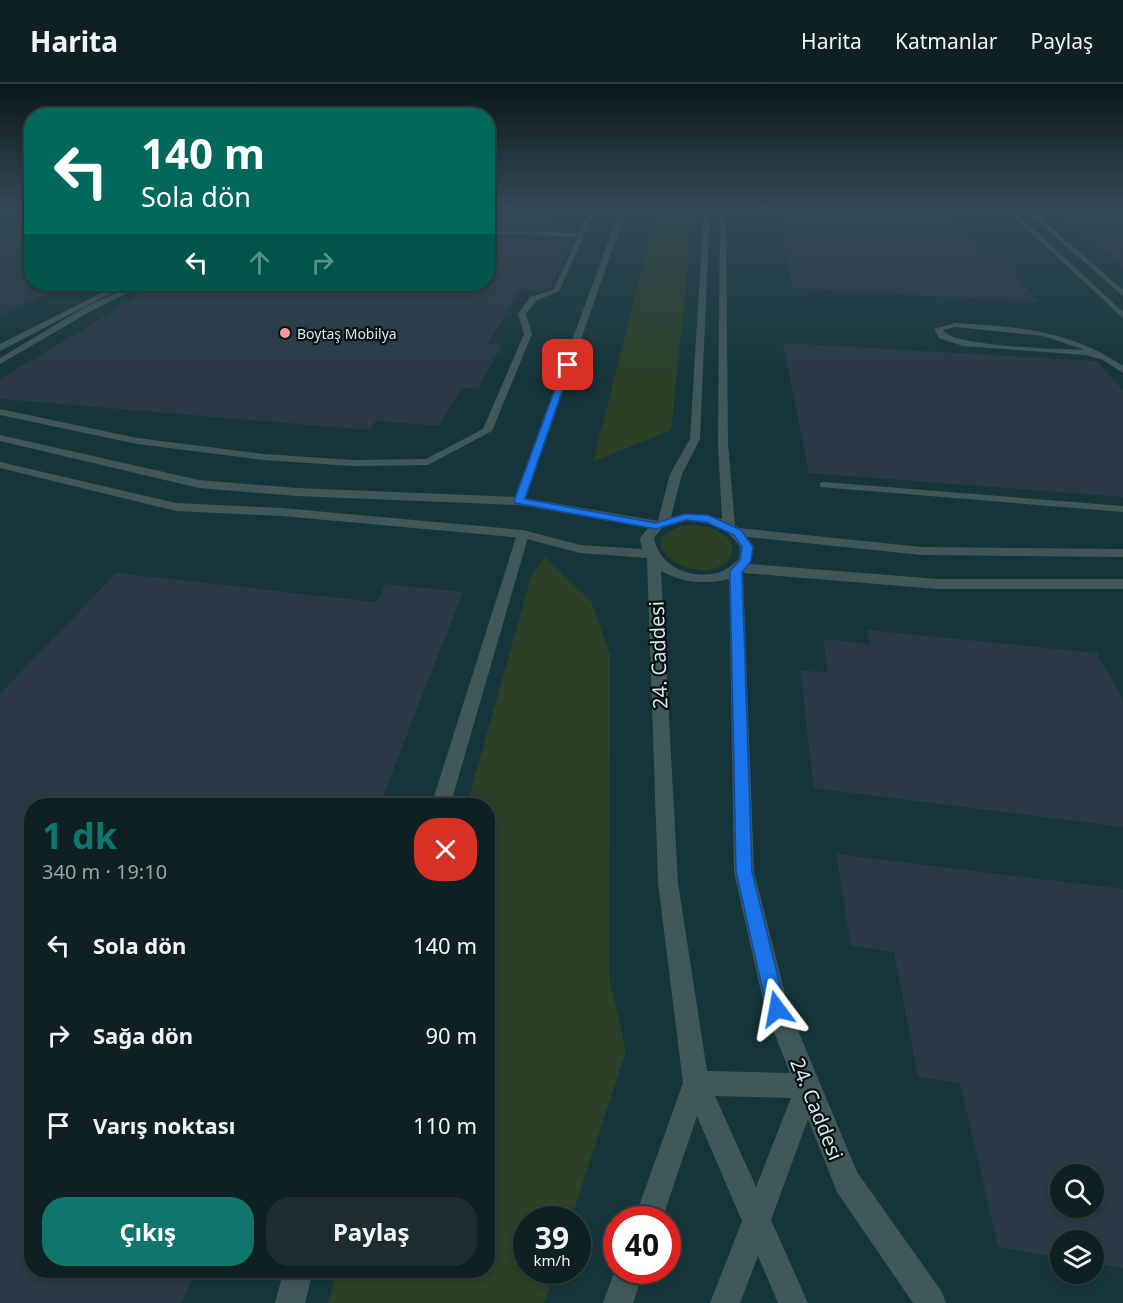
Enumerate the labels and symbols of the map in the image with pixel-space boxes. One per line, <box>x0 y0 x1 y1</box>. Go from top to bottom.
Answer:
place label: Boytaş Mobilya <box>297 324 397 343</box>
marker: Boytaş Mobilya <box>278 326 292 340</box>
pin <box>542 339 593 390</box>
street label: 24. Caddesi <box>643 601 673 709</box>
position arrow <box>745 977 809 1041</box>
street label: 24. Caddesi <box>784 1054 850 1164</box>
speed limit sign: 40 <box>603 1206 681 1284</box>

